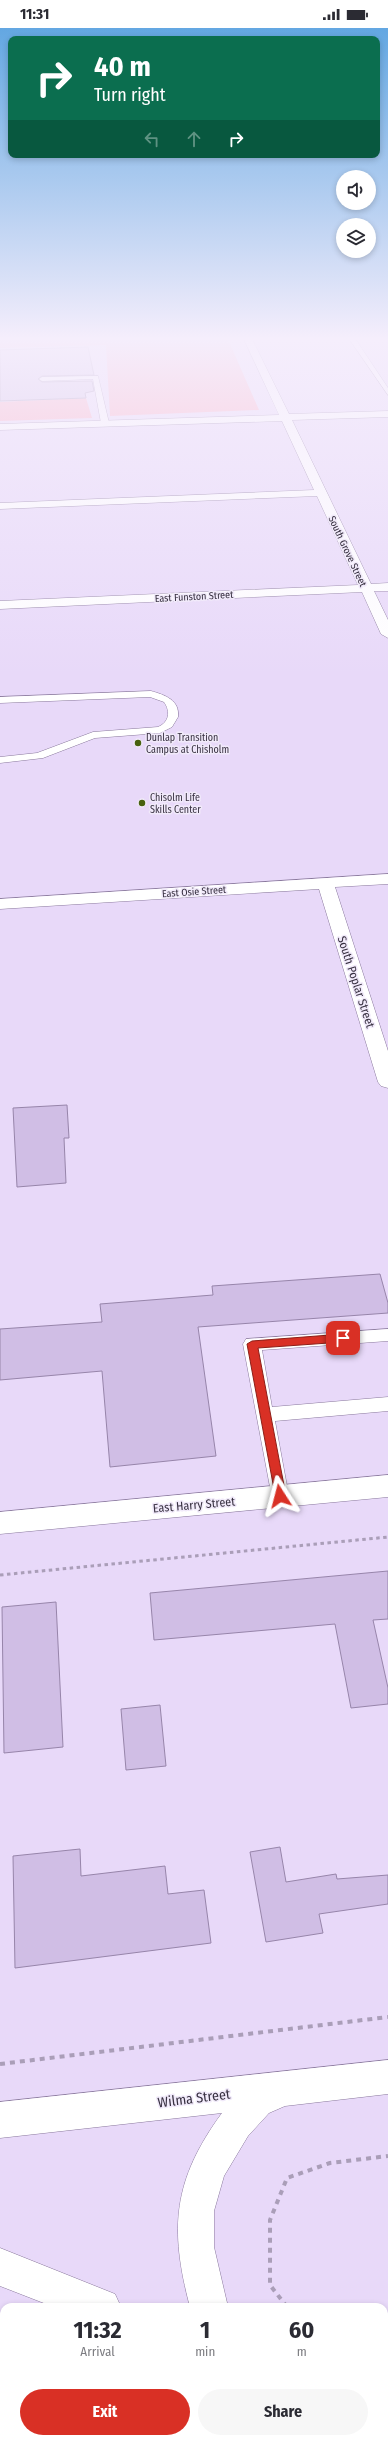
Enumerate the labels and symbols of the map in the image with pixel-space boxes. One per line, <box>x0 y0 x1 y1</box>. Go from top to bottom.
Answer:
street label: South Grove Street <box>325 514 369 589</box>
street label: East Funston Street <box>154 589 234 605</box>
place label: Dunlap Transition Campus at Chisholm <box>146 732 229 756</box>
marker: Dunlap Transition Campus at Chisholm <box>133 738 143 748</box>
place label: Chisolm Life Skills Center <box>150 792 201 816</box>
marker: Chisolm Life Skills Center <box>137 798 147 808</box>
street label: East Osie Street <box>162 884 227 900</box>
street label: South Poplar Street <box>335 934 377 1030</box>
pin <box>326 1321 360 1355</box>
position arrow <box>259 1475 301 1517</box>
street label: East Harry Street <box>152 1494 236 1516</box>
street label: Wilma Street <box>157 2086 232 2111</box>

